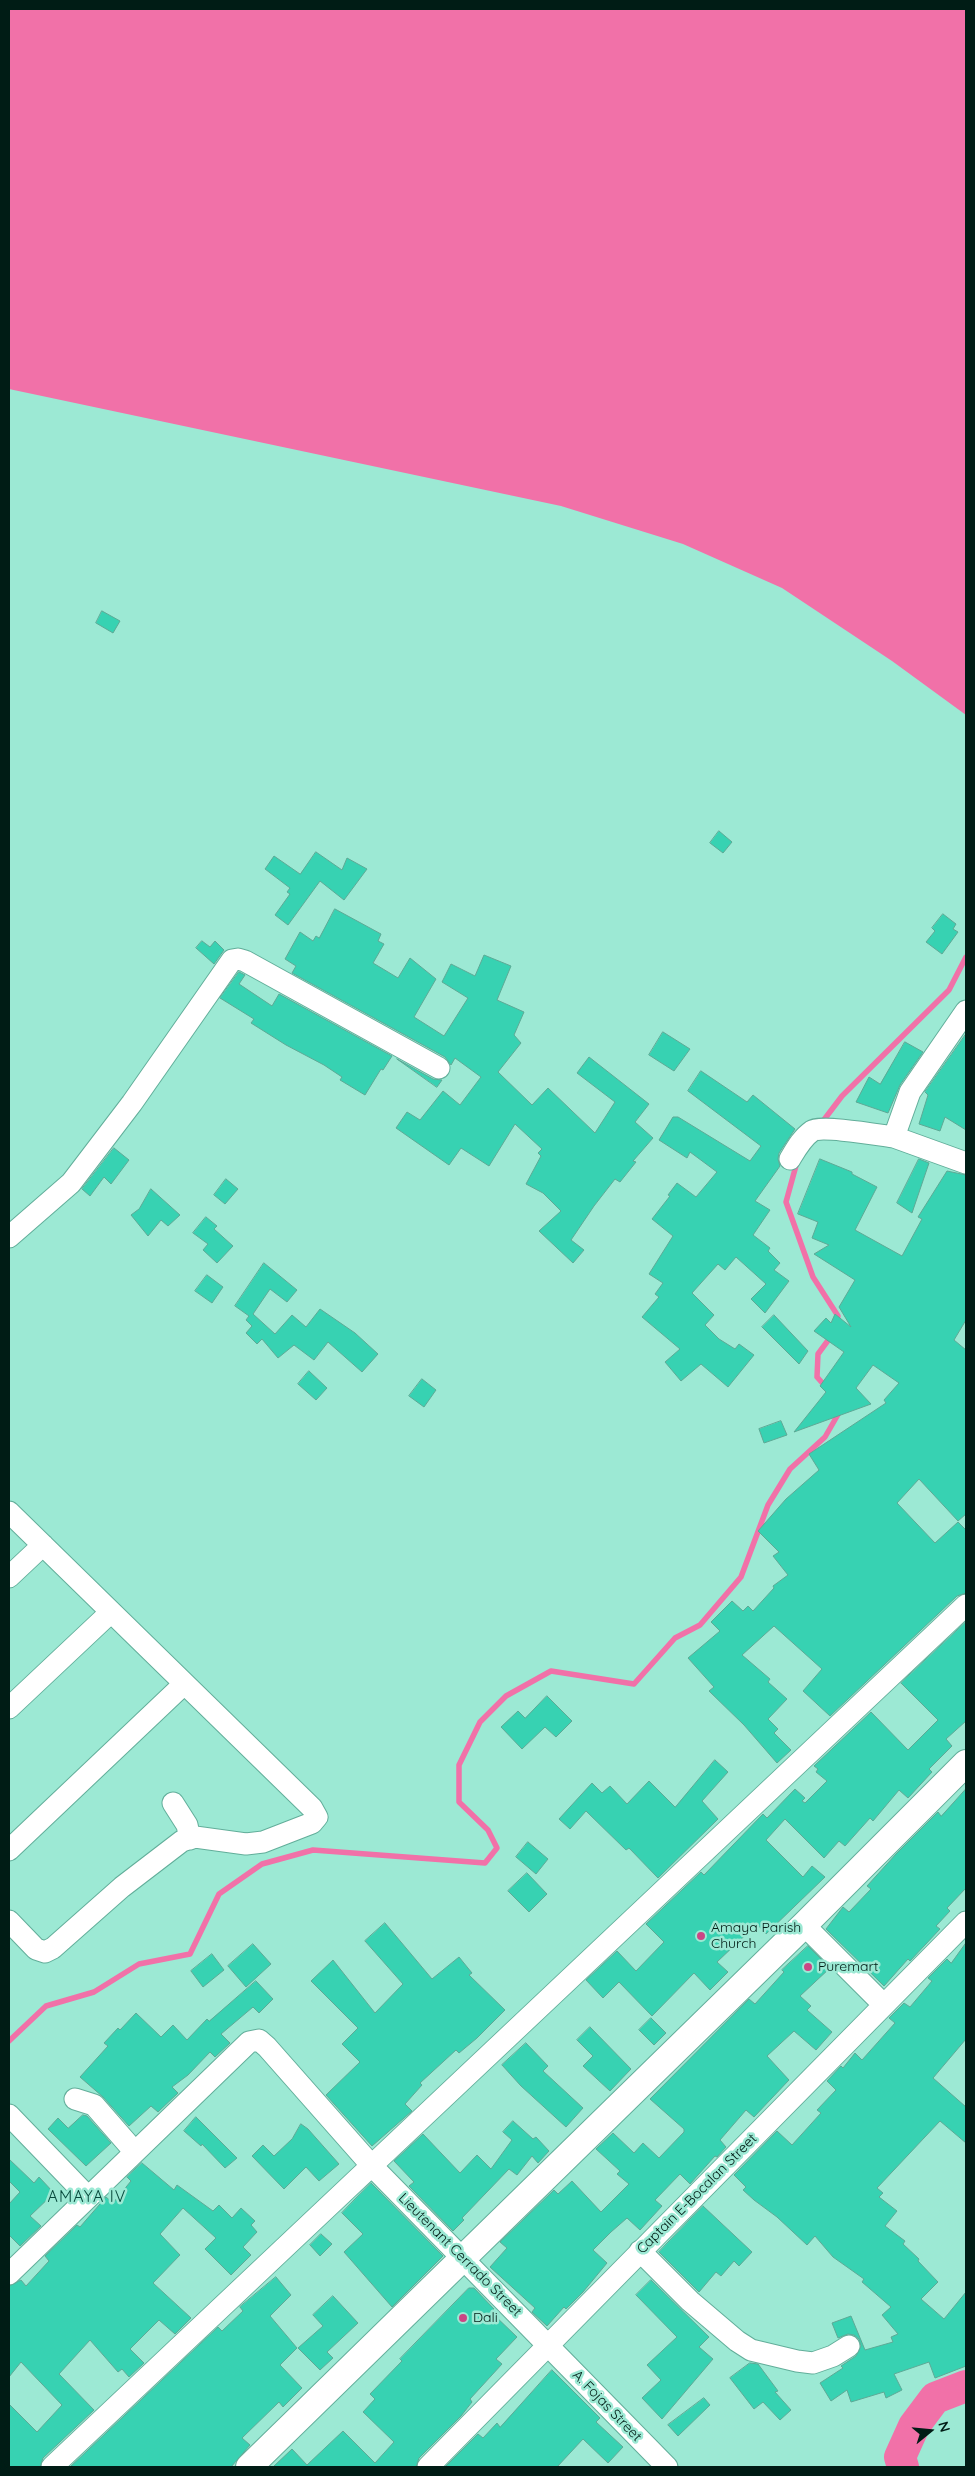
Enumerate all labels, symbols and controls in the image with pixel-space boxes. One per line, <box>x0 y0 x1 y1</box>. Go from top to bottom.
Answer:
place label: Amaya Parish Church <box>711 1920 801 1952</box>
marker: Amaya Parish Church <box>695 1930 707 1942</box>
place label: Puremart <box>818 1959 879 1975</box>
marker: Puremart <box>802 1961 814 1973</box>
street label: Captain E-Bocalan Street <box>633 2130 761 2258</box>
district label: AMAYA IV <box>47 2187 127 2207</box>
street label: Lieutenant Cerrado Street <box>395 2190 525 2320</box>
place label: Dali <box>473 2310 498 2326</box>
marker: Dali <box>457 2312 469 2324</box>
street label: A. Fojas Street <box>569 2367 645 2445</box>
north arrow <box>905 2406 955 2456</box>
text: N <box>934 2419 954 2434</box>

